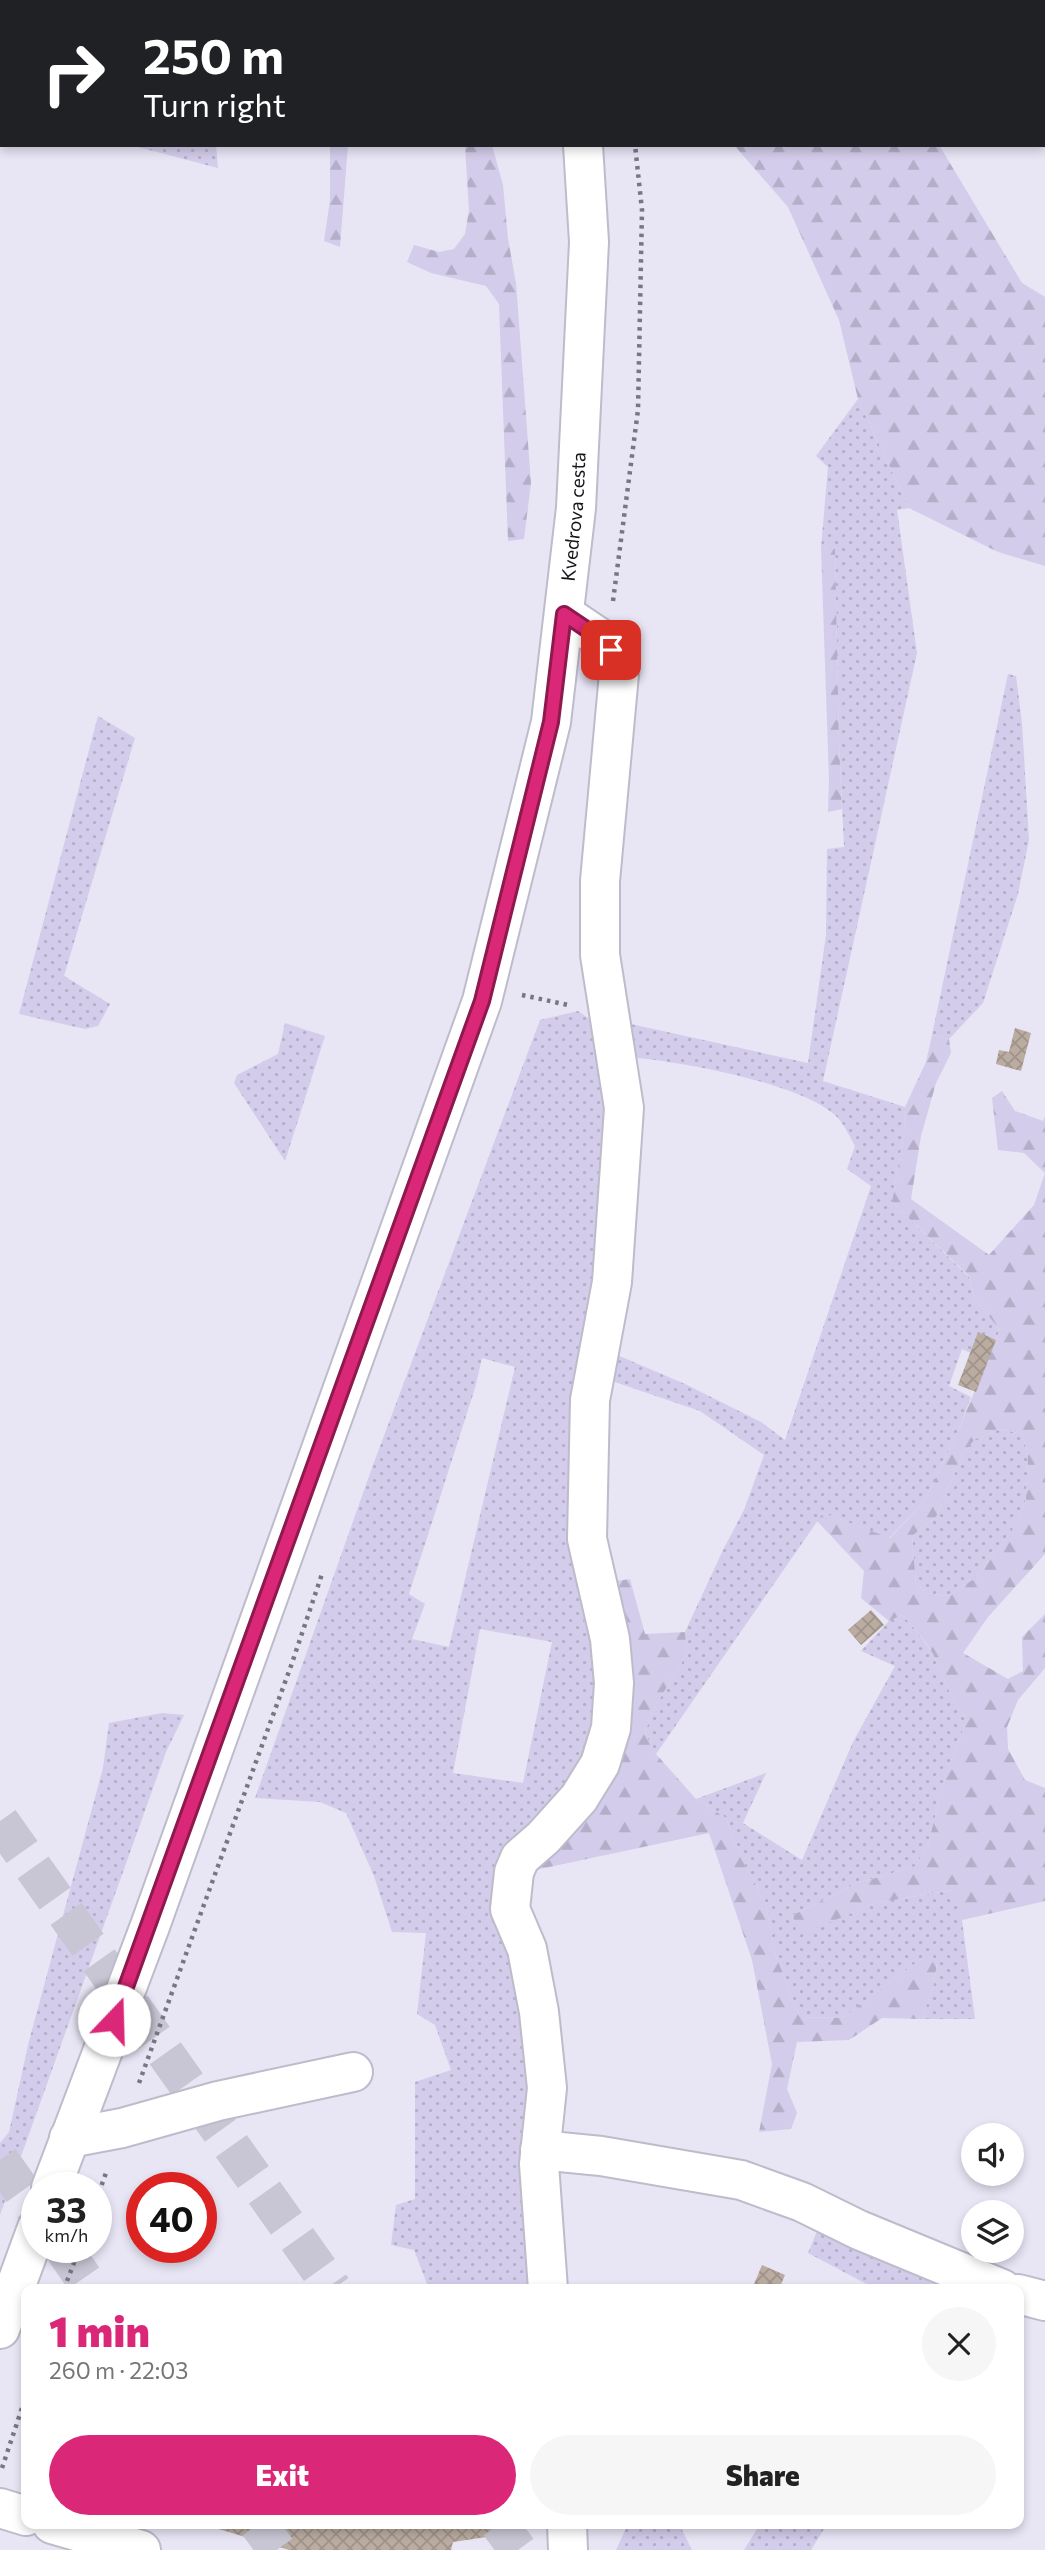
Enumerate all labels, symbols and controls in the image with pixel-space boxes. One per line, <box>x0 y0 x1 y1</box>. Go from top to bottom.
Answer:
text: 250 m <box>143 24 284 84</box>
icon: right <box>28 28 119 119</box>
text: Turn right <box>143 84 286 124</box>
street label: Kvedrova cesta <box>556 451 590 582</box>
pin <box>581 620 641 680</box>
icon: arrive <box>592 631 630 669</box>
position arrow <box>77 1983 151 2057</box>
map controls <box>961 2123 1024 2263</box>
button: sound <box>961 2123 1024 2186</box>
speed limit sign: 40 <box>126 2172 217 2263</box>
text: 33 <box>46 2187 87 2230</box>
button: layers <box>961 2200 1024 2263</box>
text: km/h <box>45 2224 88 2246</box>
text: 1 min <box>49 2304 150 2356</box>
button: close <box>922 2307 996 2381</box>
text: 260 m · 22:03 <box>49 2356 188 2384</box>
button: Exit <box>49 2435 516 2515</box>
button: Share <box>530 2435 996 2515</box>

